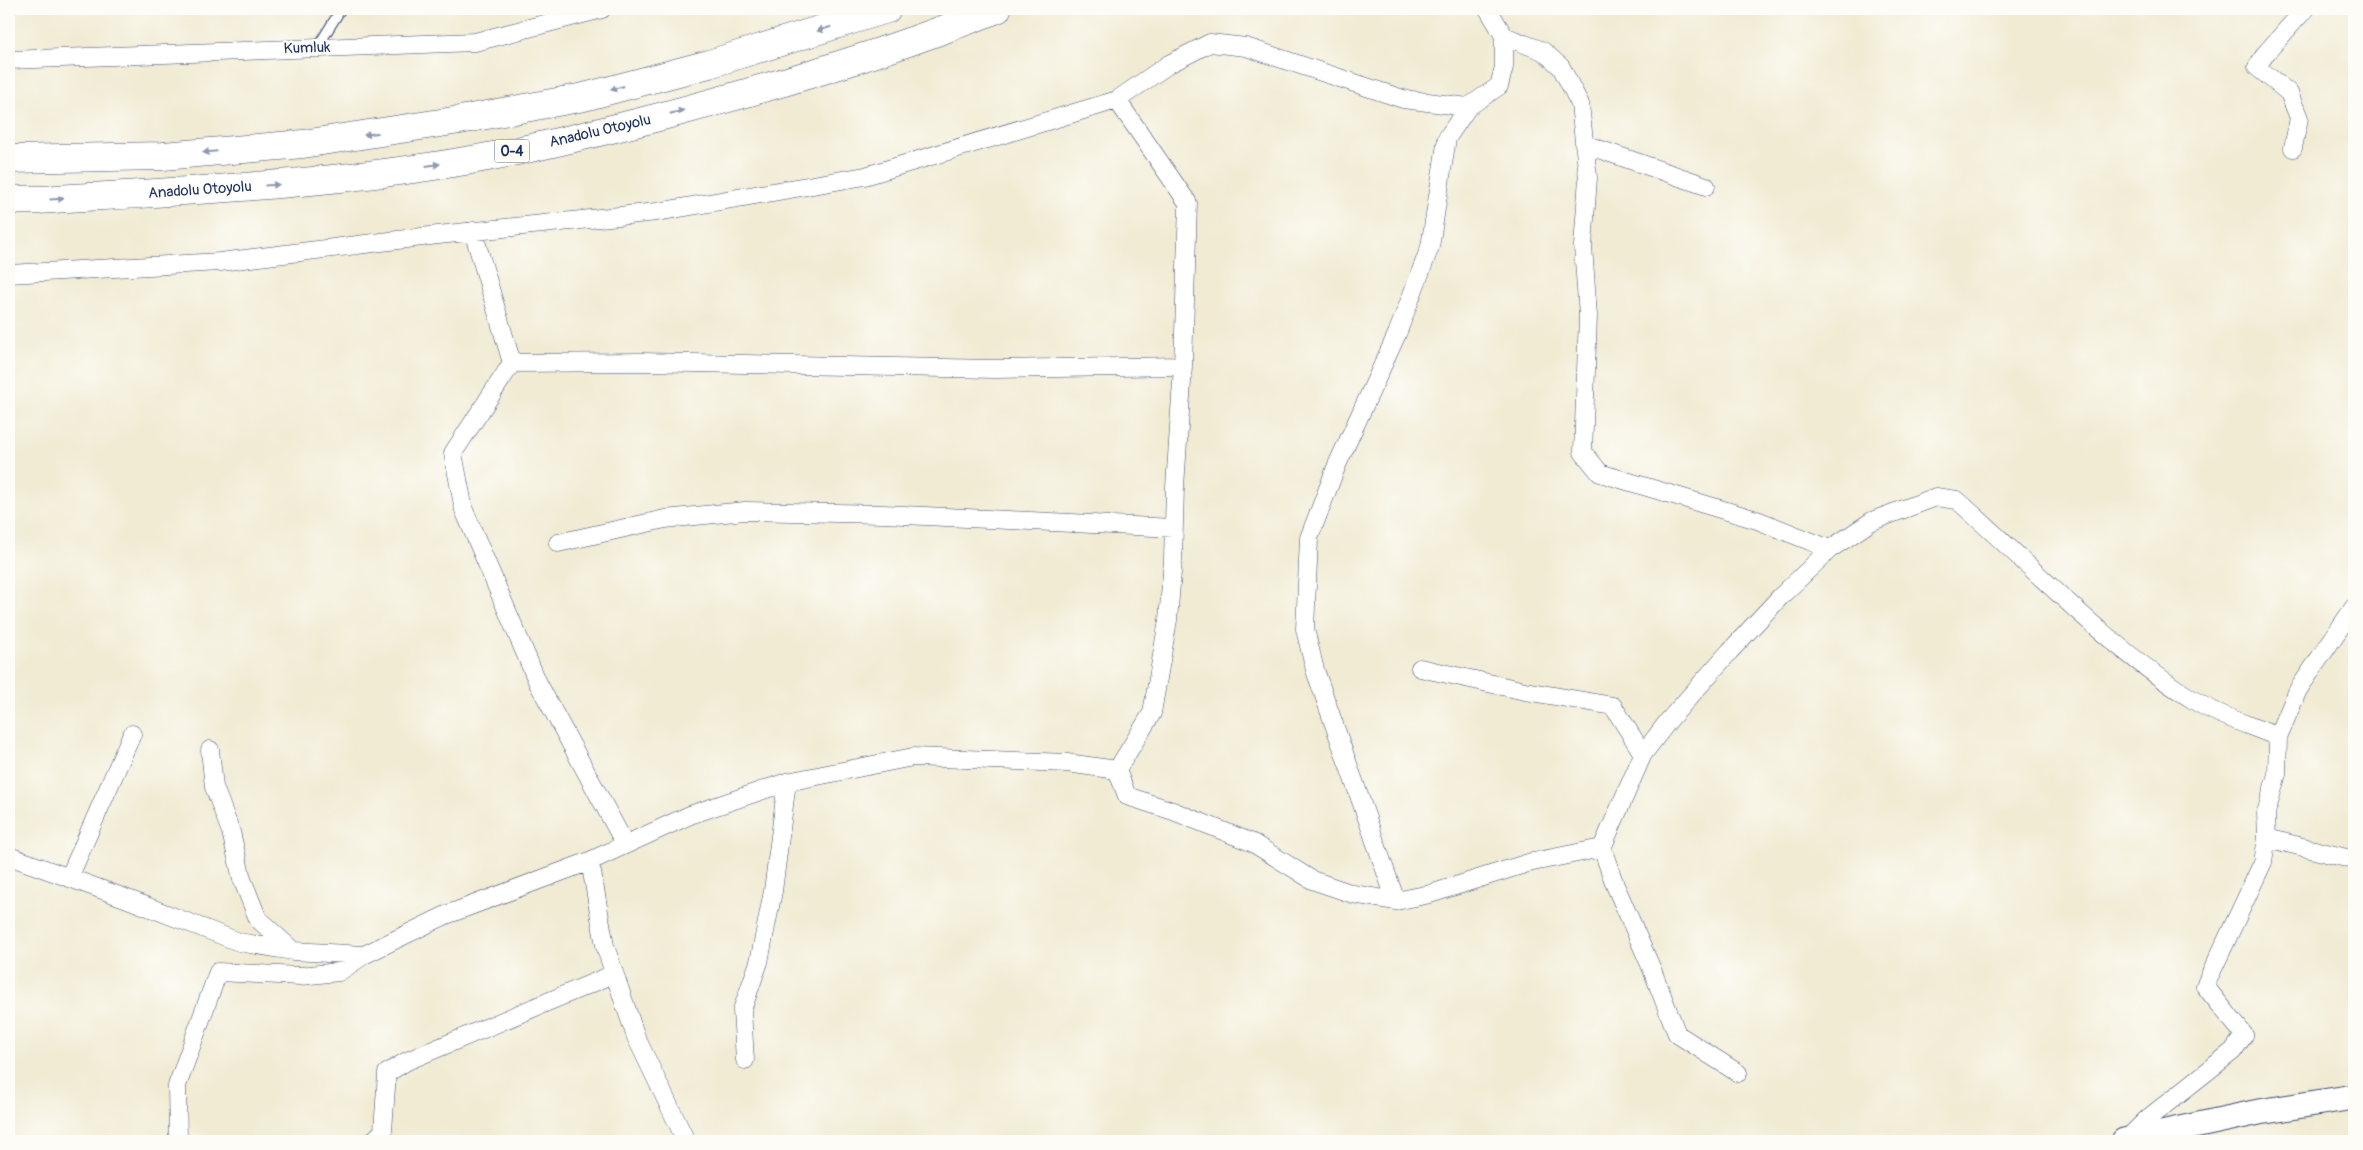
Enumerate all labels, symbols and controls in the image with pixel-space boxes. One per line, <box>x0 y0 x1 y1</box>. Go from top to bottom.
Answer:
one-way arrow <box>816 26 831 34</box>
street label: Kumluk <box>283 38 331 58</box>
one-way arrow <box>609 85 624 93</box>
one-way arrow <box>670 108 685 116</box>
street label: Anadolu Otoyolu <box>547 110 653 152</box>
one-way arrow <box>363 130 379 138</box>
road number: O-4 <box>494 140 530 162</box>
one-way arrow <box>201 148 217 156</box>
one-way arrow <box>426 161 442 169</box>
street label: Anadolu Otoyolu <box>148 177 252 203</box>
one-way arrow <box>264 181 280 189</box>
one-way arrow <box>50 195 66 203</box>

